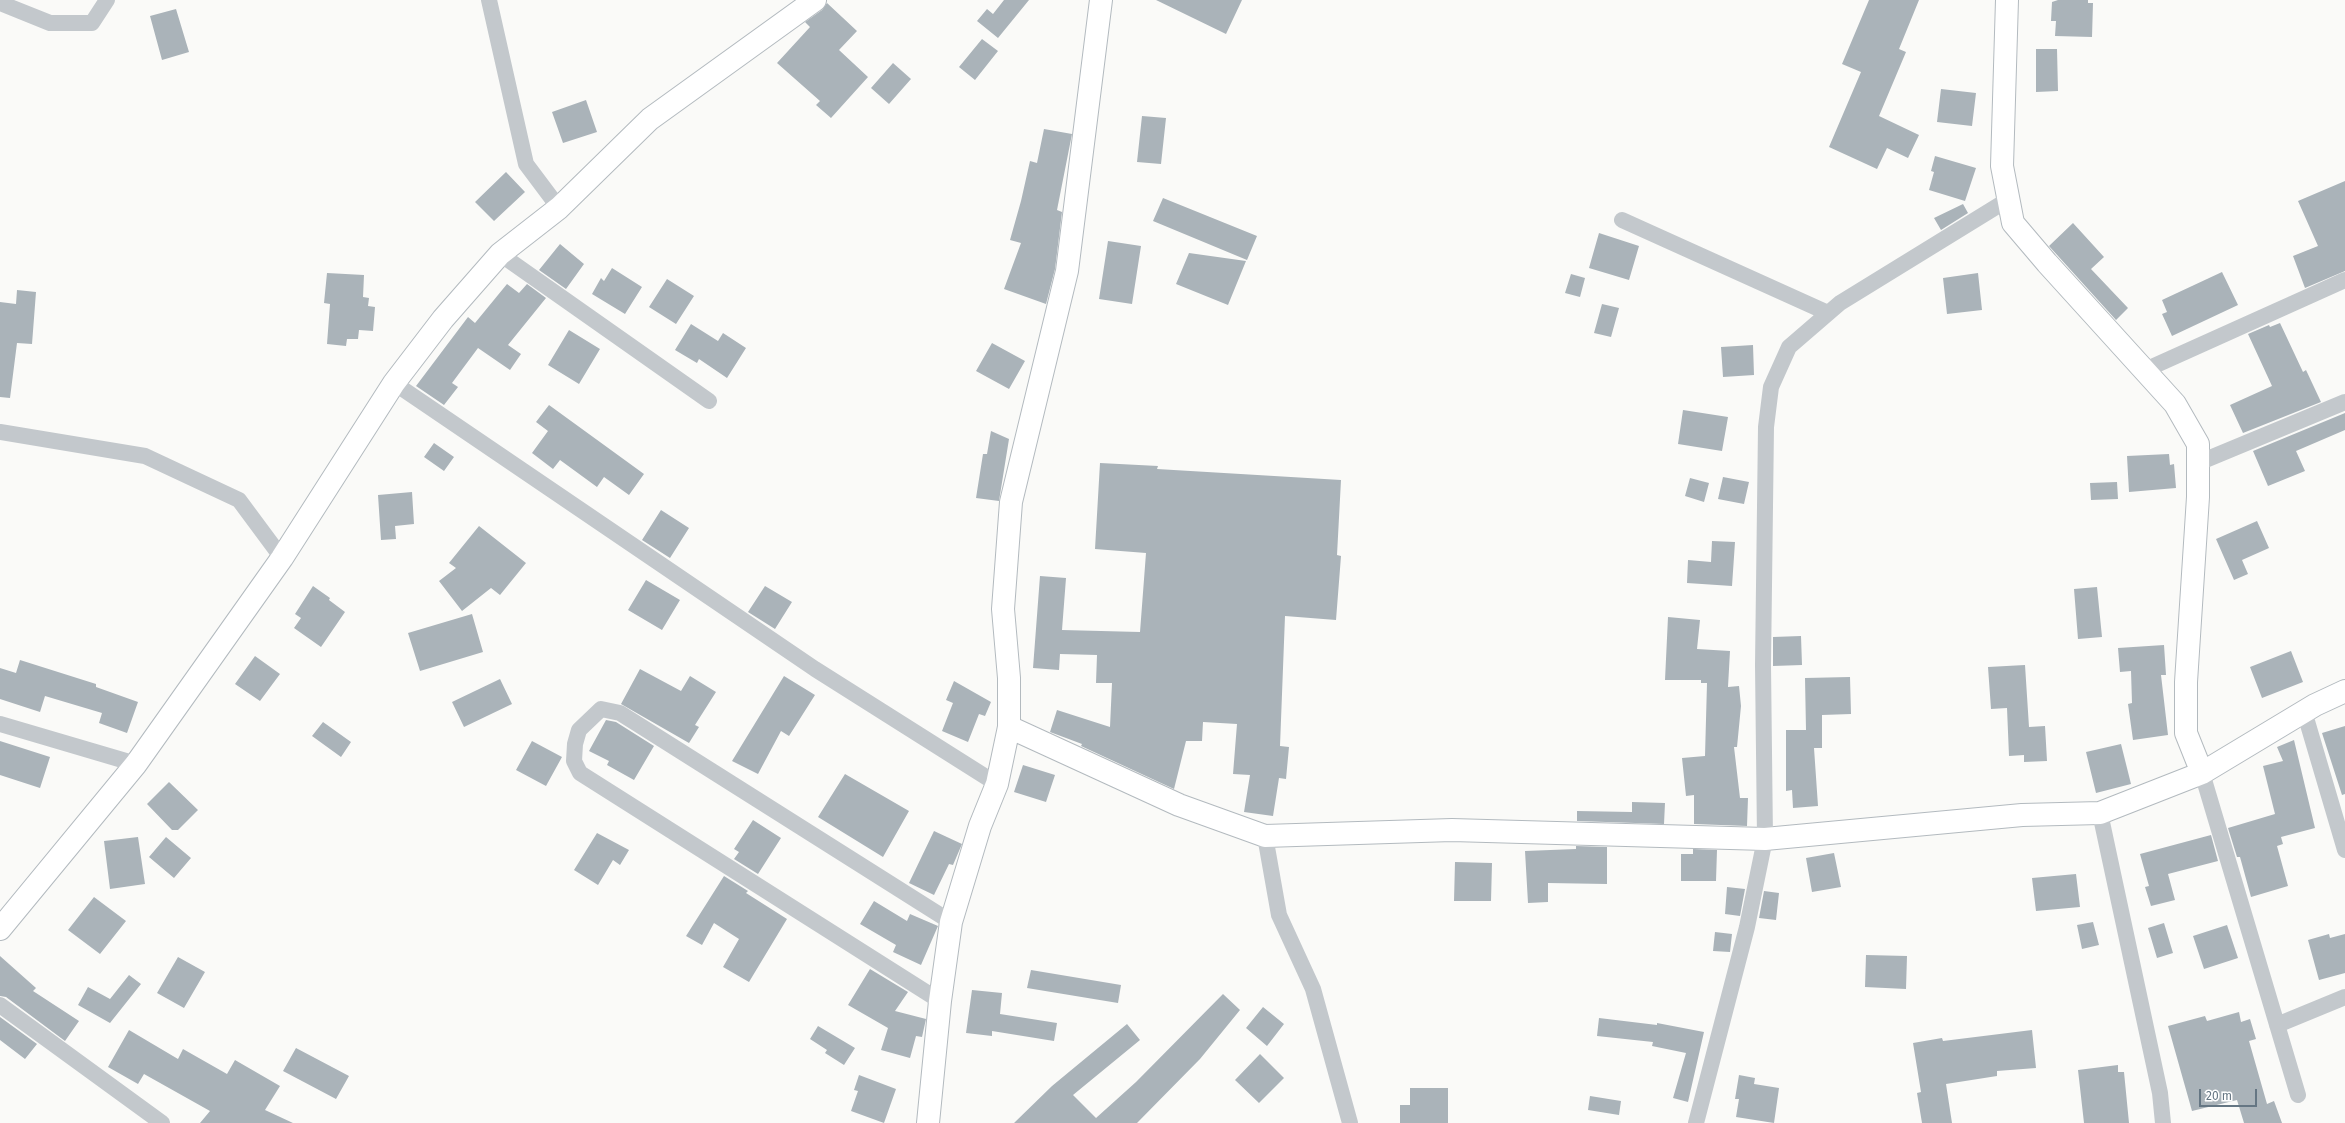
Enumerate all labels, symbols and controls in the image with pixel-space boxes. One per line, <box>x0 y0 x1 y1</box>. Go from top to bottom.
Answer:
scale bar <box>2201 1081 2259 1107</box>
text: 20 m <box>2206 1089 2232 1103</box>

